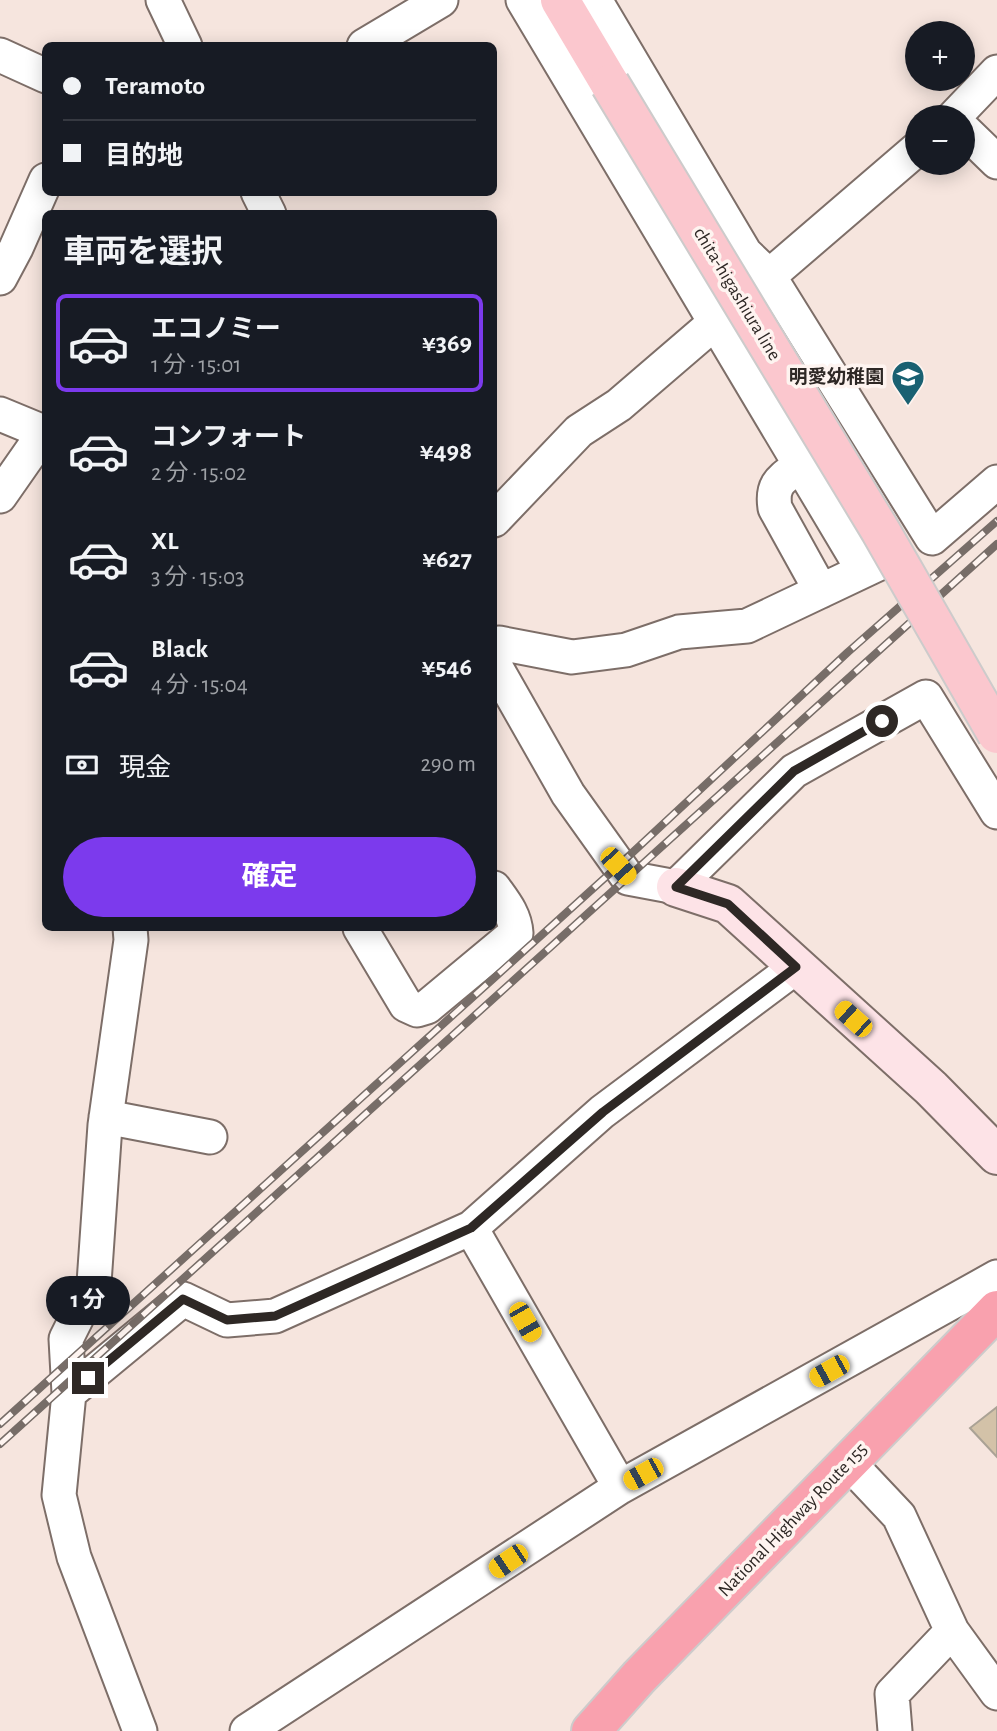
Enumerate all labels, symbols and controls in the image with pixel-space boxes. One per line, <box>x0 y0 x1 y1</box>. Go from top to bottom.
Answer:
map controls <box>905 21 975 175</box>
button: + <box>905 21 975 91</box>
text: Teramoto <box>105 73 205 99</box>
button: − <box>905 105 975 175</box>
text: 目的地 <box>105 143 183 169</box>
street label: chita-higashiura line <box>690 224 784 364</box>
text: 車両を選択 <box>63 236 223 268</box>
icon: car <box>67 312 130 375</box>
text: エコノミー <box>151 316 281 342</box>
text: ¥369 <box>422 330 472 356</box>
text: 1 分 · 15:01 <box>151 354 241 377</box>
school or university icon: 明愛幼稚園 <box>889 358 927 407</box>
place label: 明愛幼稚園 <box>789 366 884 387</box>
icon: car <box>67 420 130 483</box>
text: コンフォート <box>151 424 306 450</box>
text: ¥498 <box>420 438 472 464</box>
text: 2 分 · 15:02 <box>151 462 247 485</box>
icon: car <box>67 528 130 591</box>
text: XL <box>151 528 178 554</box>
text: ¥627 <box>422 546 472 572</box>
text: 3 分 · 15:03 <box>151 566 245 589</box>
icon: car <box>67 636 130 699</box>
text: Black <box>151 636 208 662</box>
text: ¥546 <box>421 654 472 680</box>
text: 4 分 · 15:04 <box>151 674 248 697</box>
route start <box>866 705 898 737</box>
icon: cash <box>63 746 101 784</box>
text: 290 m <box>420 753 476 776</box>
text: 現金 <box>119 755 171 781</box>
button: 確定 <box>63 837 476 917</box>
car <box>597 843 640 889</box>
car <box>831 997 876 1041</box>
callout: 1 分 <box>46 1276 130 1326</box>
text: 1 分 <box>71 1289 105 1312</box>
car <box>506 1299 545 1345</box>
car <box>806 1352 853 1390</box>
route end <box>72 1362 104 1394</box>
street label: National Highway Route 155 <box>715 1440 871 1600</box>
car <box>620 1455 667 1493</box>
car <box>485 1541 532 1581</box>

